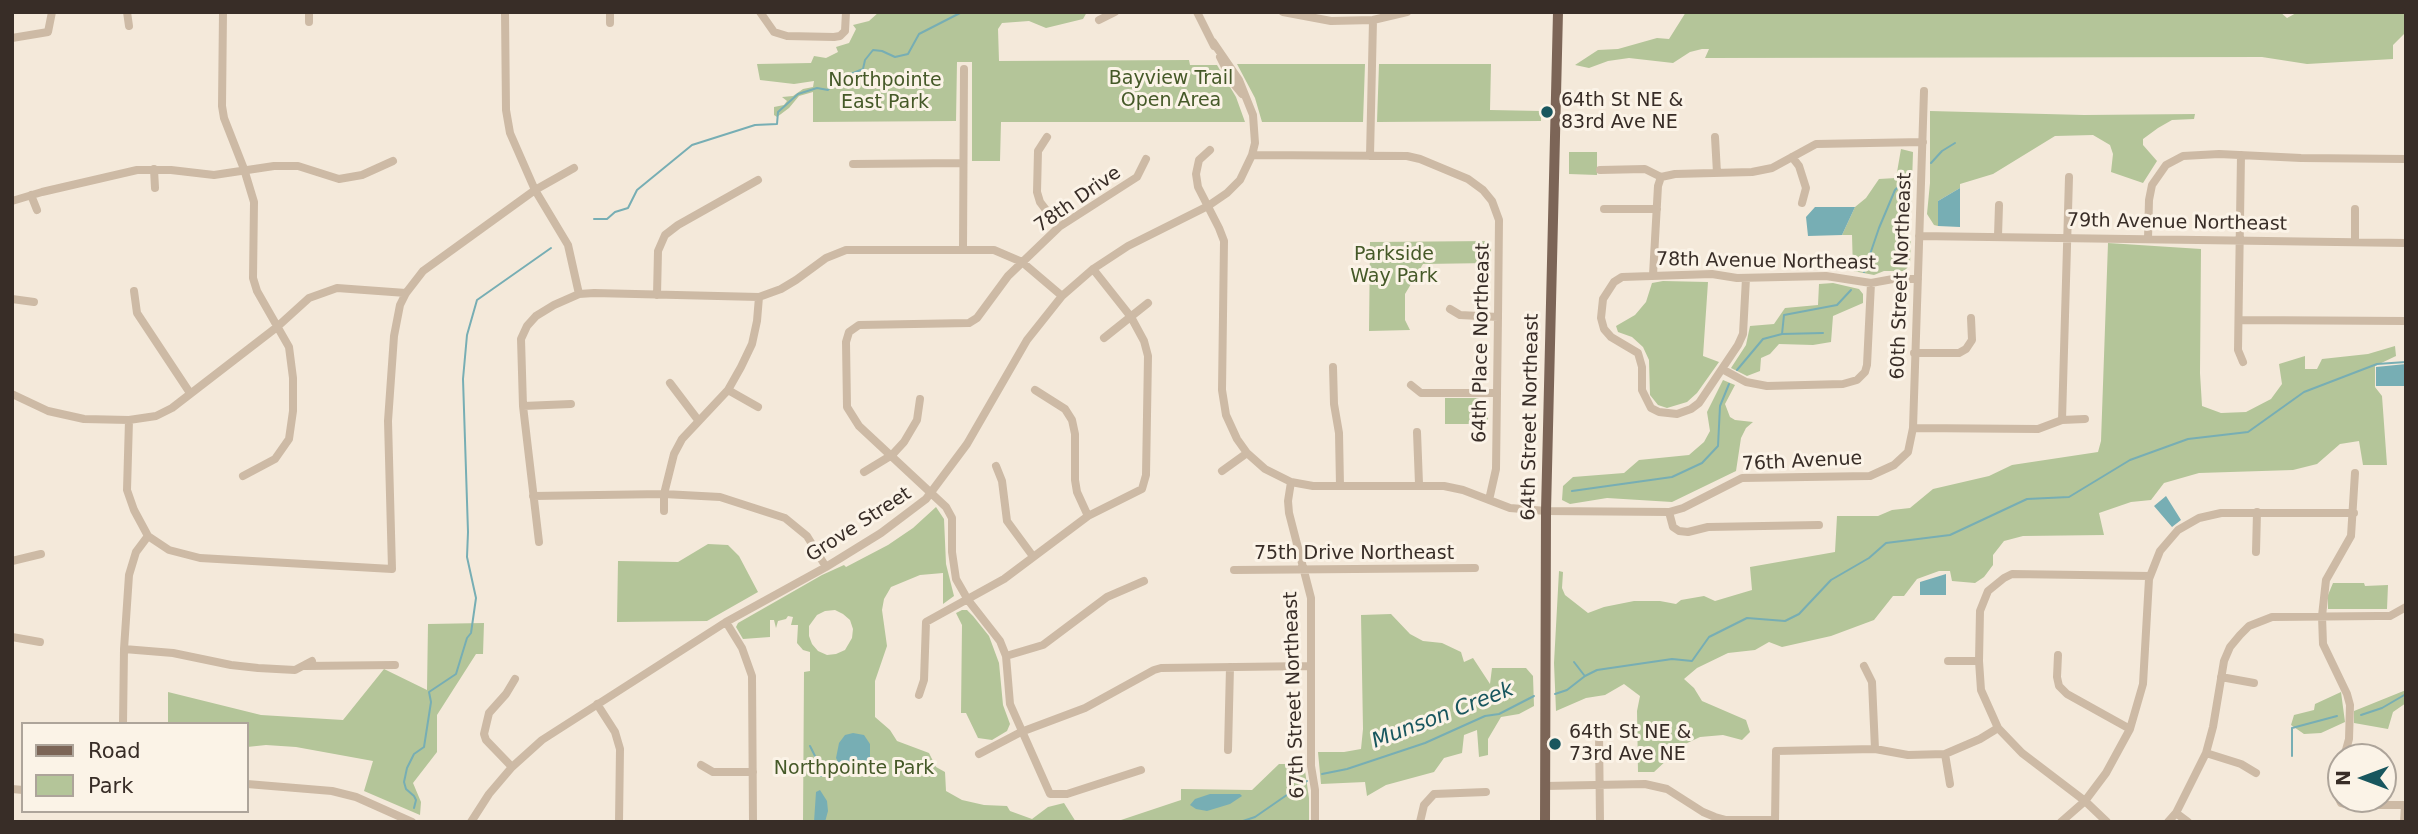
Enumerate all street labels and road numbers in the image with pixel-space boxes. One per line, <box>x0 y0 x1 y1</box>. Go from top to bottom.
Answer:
street label: 78th Drive <box>1030 162 1126 238</box>
street label: 60th Street Northeast <box>1887 172 1917 380</box>
street label: 79th Avenue Northeast <box>2067 210 2287 236</box>
street label: 64th Place Northeast <box>1469 243 1495 443</box>
street label: 78th Avenue Northeast <box>1656 249 1876 275</box>
street label: 64th Street Northeast <box>1518 313 1544 521</box>
street label: 76th Avenue <box>1741 447 1863 477</box>
street label: Grove Street <box>802 483 916 567</box>
street label: 75th Drive Northeast <box>1254 543 1454 565</box>
street label: 67th Street Northeast <box>1280 591 1310 799</box>

